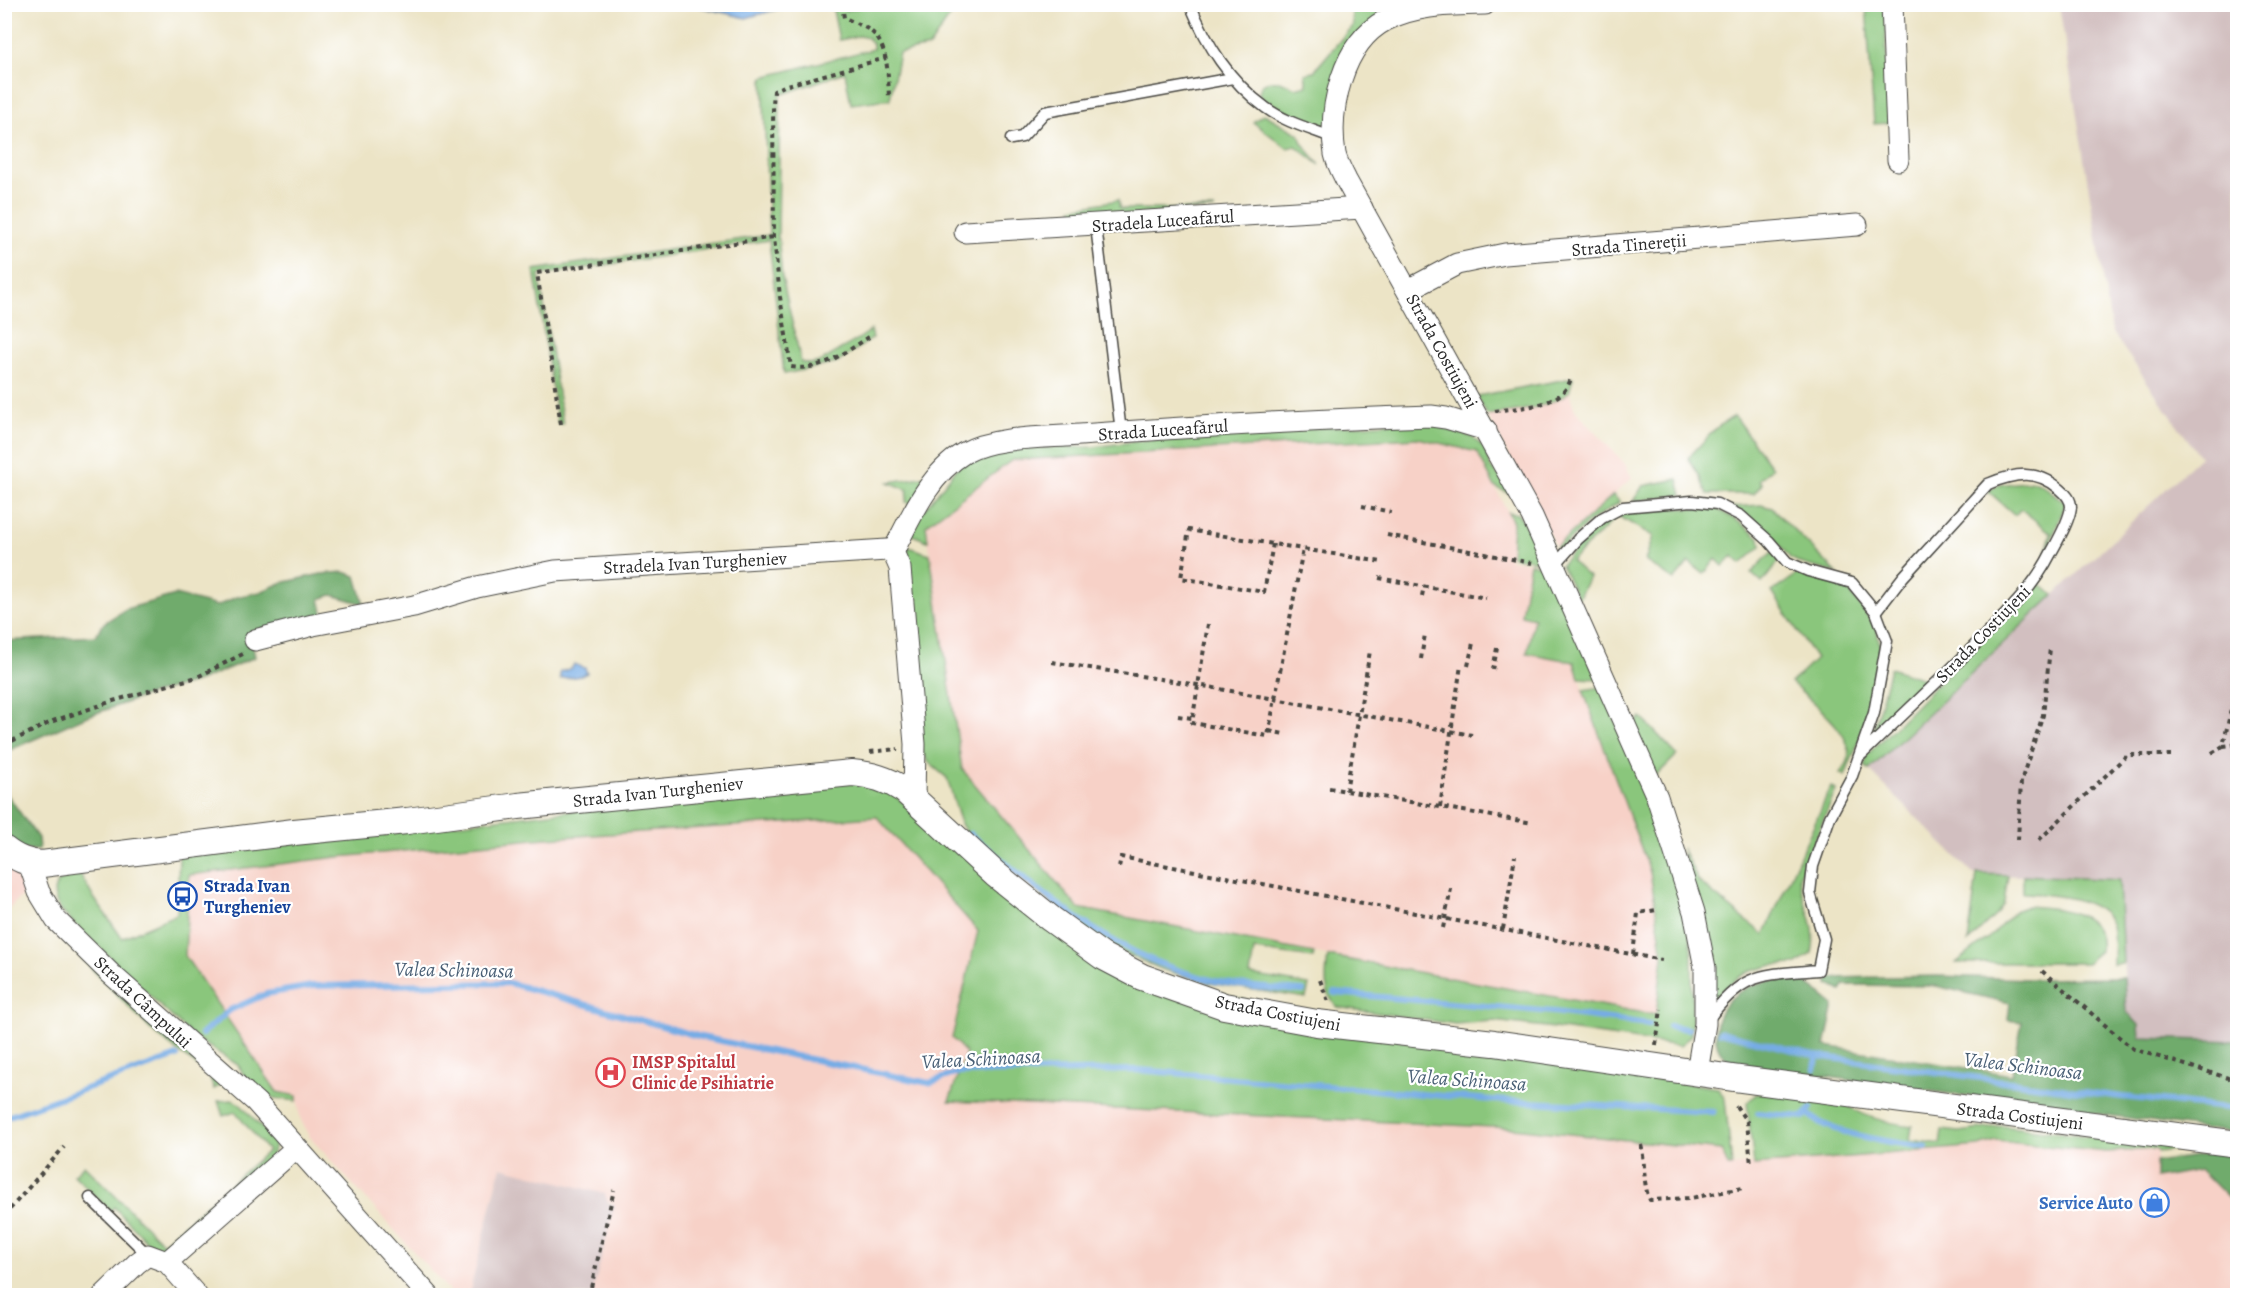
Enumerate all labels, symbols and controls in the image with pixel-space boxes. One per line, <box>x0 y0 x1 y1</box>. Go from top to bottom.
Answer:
street label: Stradela Luceafărul <box>1091 204 1236 238</box>
street label: Strada Tinereții <box>1570 228 1688 262</box>
street label: Strada Costiujeni <box>1401 289 1483 413</box>
street label: Strada Luceafărul <box>1097 413 1229 447</box>
street label: Stradela Ivan Turgheniev <box>603 546 788 580</box>
street label: Strada Costiujeni <box>1930 580 2036 688</box>
street label: Strada Ivan Turgheniev <box>572 771 745 813</box>
place label: Strada Ivan Turgheniev <box>204 874 291 919</box>
bus stop icon: Strada Ivan Turgheniev <box>167 880 199 912</box>
street label: Strada Câmpului <box>89 951 197 1053</box>
water label: Valea Schinoasa <box>394 955 514 985</box>
street label: Strada Costiujeni <box>1213 989 1343 1037</box>
water label: Valea Schinoasa <box>921 1042 1041 1076</box>
water label: Valea Schinoasa <box>1962 1045 2084 1087</box>
place label: IMSP Spitalul Clinic de Psihiatrie <box>632 1050 774 1095</box>
hospital icon: IMSP Spitalul Clinic de Psihiatrie <box>595 1056 627 1088</box>
water label: Valea Schinoasa <box>1407 1062 1527 1098</box>
street label: Strada Costiujeni <box>1955 1096 2085 1136</box>
shop icon: Service Auto <box>2138 1187 2170 1219</box>
place label: Service Auto <box>2039 1191 2133 1215</box>

